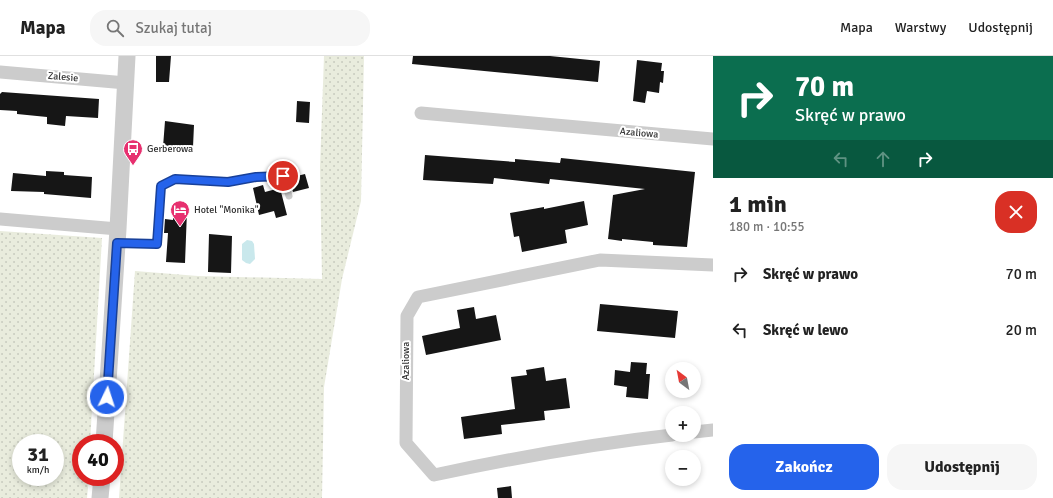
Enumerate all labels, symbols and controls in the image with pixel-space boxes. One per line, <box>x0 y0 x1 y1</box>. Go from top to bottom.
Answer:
search box <box>90 10 370 46</box>
text: Mapa <box>20 16 66 40</box>
icon: search <box>104 17 126 39</box>
text: Szukaj tutaj <box>136 19 212 37</box>
text: Mapa <box>840 19 873 36</box>
text: Warstwy <box>895 19 946 36</box>
text: Udostępnij <box>968 19 1033 36</box>
street label: Zalesie <box>47 70 79 84</box>
text: 70 m <box>795 70 854 104</box>
icon: right <box>729 72 781 124</box>
text: Skręć w prawo <box>795 104 906 126</box>
street label: Azaliowa <box>619 125 659 141</box>
bus stop icon: Gerberowa <box>122 138 144 166</box>
place label: Gerberowa <box>147 143 193 155</box>
icon: left <box>830 148 852 170</box>
icon: ahead <box>872 148 894 170</box>
icon: right <box>914 148 936 170</box>
pin <box>266 159 300 193</box>
icon: arrive <box>272 165 294 187</box>
text: 1 min <box>729 189 787 219</box>
button: close <box>995 191 1037 233</box>
hotel icon: Hotel "Monika" <box>169 199 191 227</box>
place label: Hotel "Monika" <box>194 204 259 216</box>
text: 180 m · 10:55 <box>729 219 805 235</box>
icon: right <box>729 263 751 285</box>
text: Skręć w prawo <box>763 265 858 283</box>
text: 70 m <box>1006 265 1037 283</box>
icon: left <box>729 319 751 341</box>
text: Skręć w lewo <box>763 321 848 339</box>
text: 20 m <box>1006 321 1037 339</box>
street label: Azaliowa <box>400 342 412 380</box>
north arrow <box>665 362 701 398</box>
map controls <box>665 362 701 486</box>
position arrow <box>86 376 128 418</box>
button: + <box>665 406 701 442</box>
speed limit sign: 40 <box>72 434 124 486</box>
text: 31 <box>27 442 49 467</box>
button: Zakończ <box>729 444 879 490</box>
button: Udostępnij <box>887 444 1037 490</box>
button: − <box>665 450 701 486</box>
text: km/h <box>27 464 49 476</box>

